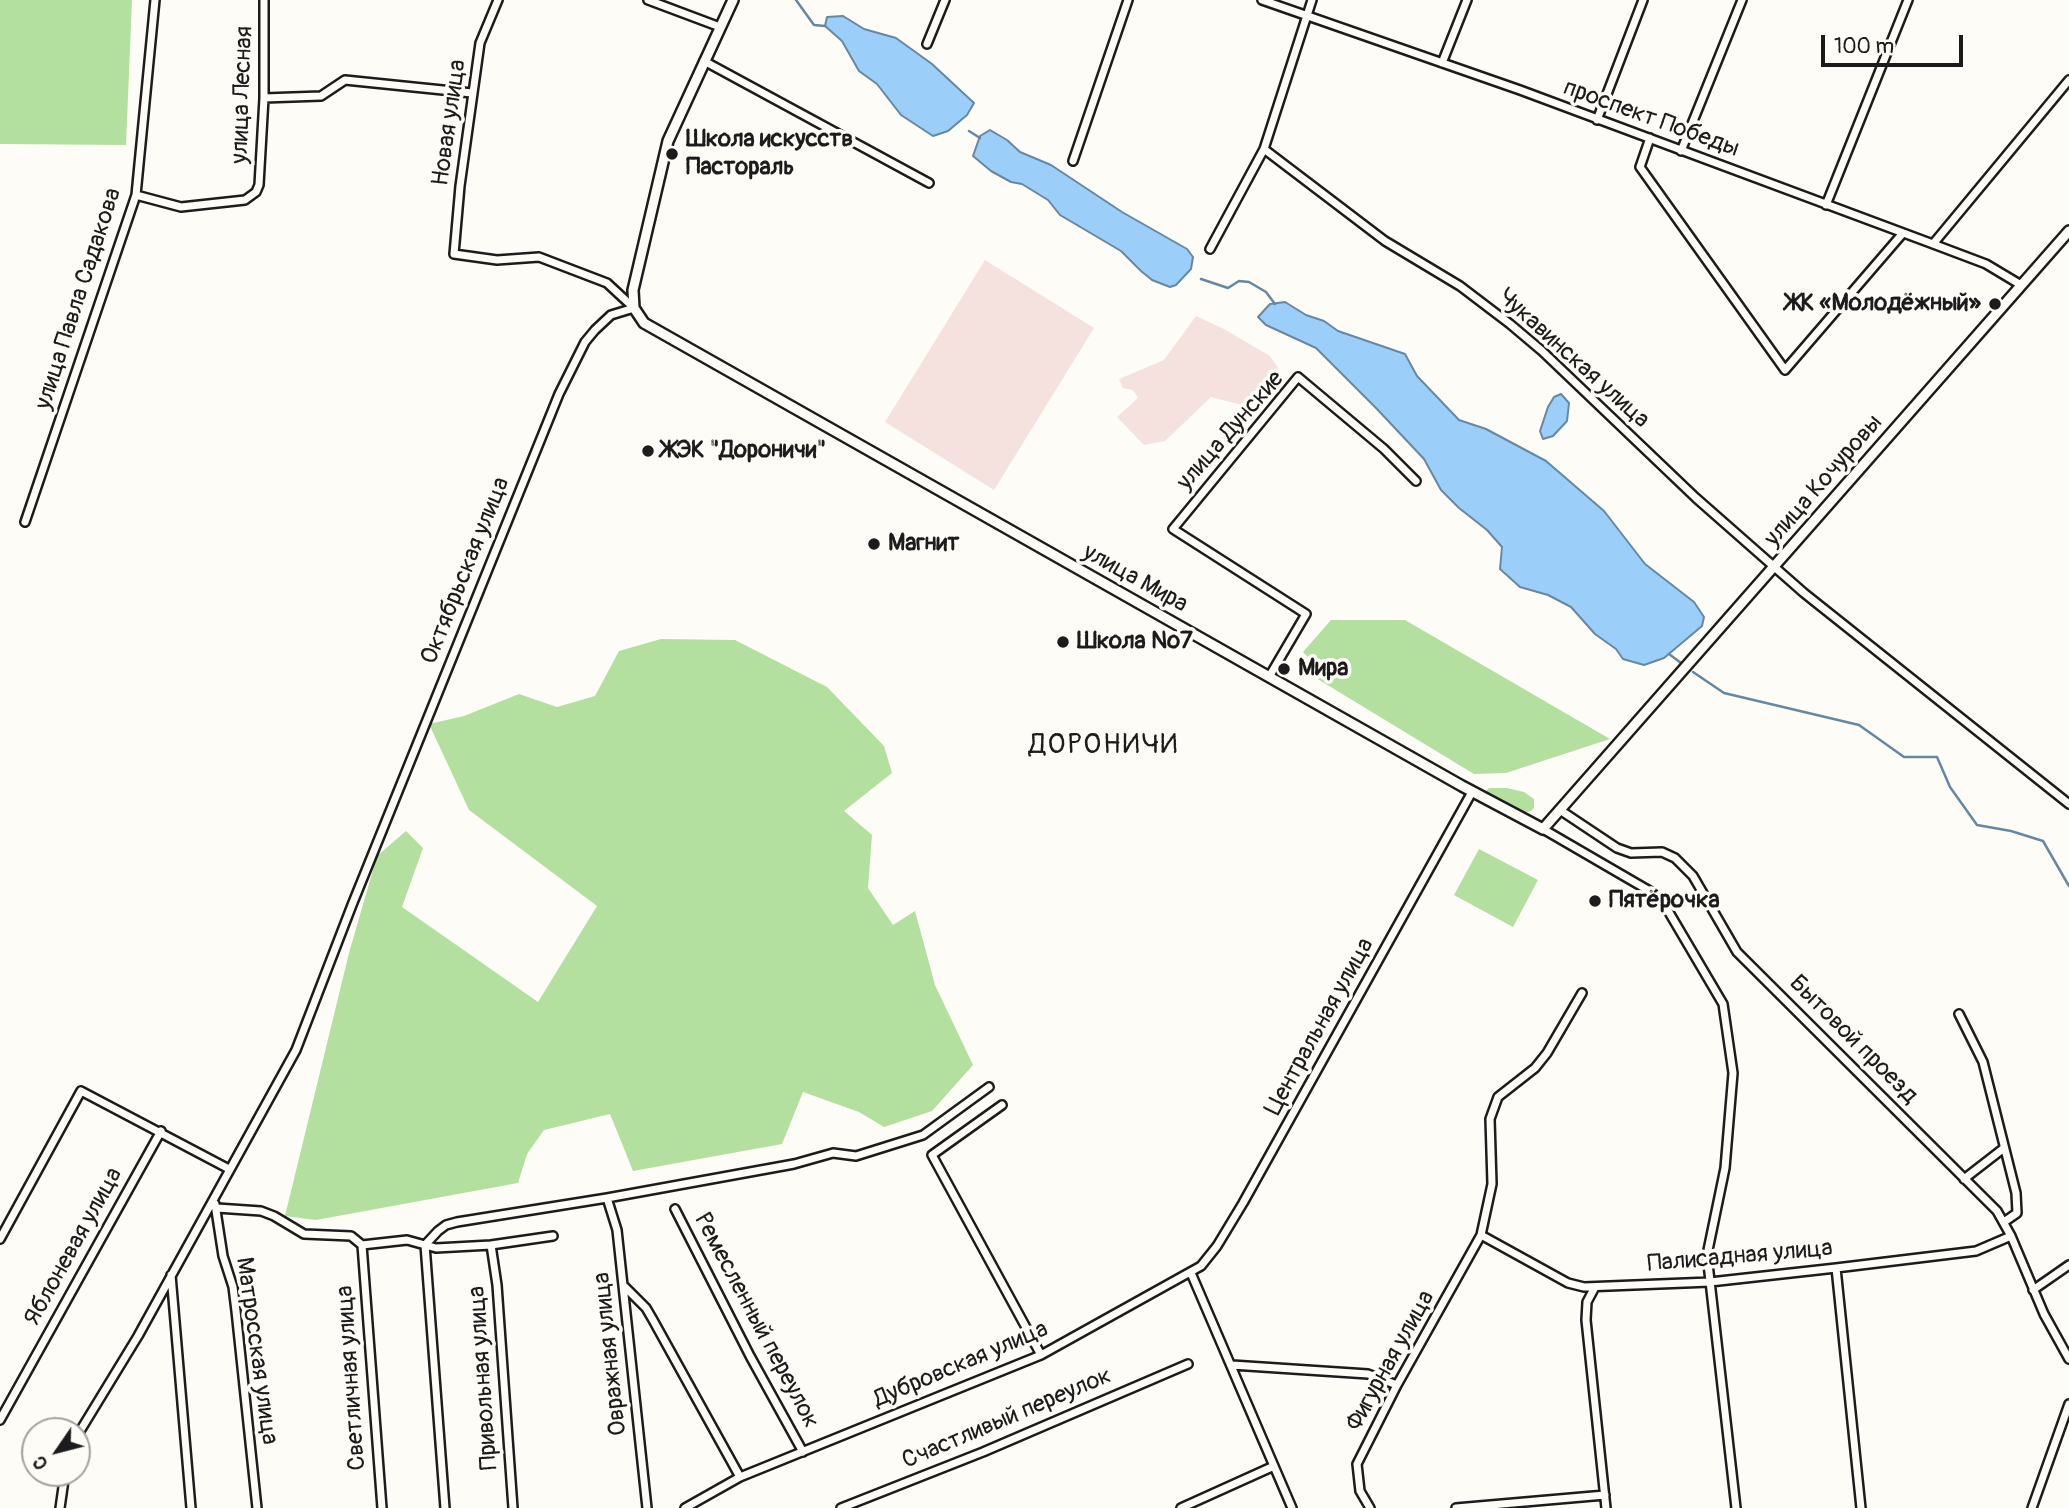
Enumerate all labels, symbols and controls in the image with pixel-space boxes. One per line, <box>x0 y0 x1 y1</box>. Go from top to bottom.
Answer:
scale bar <box>1824 21 1966 65</box>
street label: улица Лесная <box>226 26 260 164</box>
text: 100 m <box>1834 33 1894 60</box>
street label: Новая улица <box>427 58 473 188</box>
street label: проспект Победы <box>1559 74 1743 164</box>
place label: Школа искусств Пастораль <box>686 126 853 182</box>
marker: Школа искусств Пастораль <box>664 146 680 162</box>
street label: улица Павла Садакова <box>30 185 128 413</box>
street label: Чукавинская улица <box>1491 283 1655 435</box>
place label: ЖК «Молодёжный» <box>1786 290 1981 318</box>
marker: ЖК «Молодёжный» <box>1987 296 2003 312</box>
street label: улица Дунские <box>1171 365 1291 497</box>
street label: улица Кочуровы <box>1759 409 1889 553</box>
place label: ЖЭК "Дороничи" <box>662 437 826 465</box>
marker: ЖЭК "Дороничи" <box>640 443 656 459</box>
street label: Октябрьская улица <box>415 473 517 669</box>
place label: Магнит <box>888 530 959 558</box>
marker: Магнит <box>866 536 882 552</box>
street label: улица Мира <box>1078 538 1192 620</box>
place label: Школа №7 <box>1077 628 1193 656</box>
marker: Школа №7 <box>1055 634 1071 650</box>
place label: Мира <box>1298 655 1348 683</box>
marker: Мира <box>1276 661 1292 677</box>
district label: ДОРОНИЧИ <box>1030 729 1178 763</box>
place label: Пятёрочка <box>1609 887 1720 915</box>
marker: Пятёрочка <box>1587 893 1603 909</box>
street label: Центральная улица <box>1259 933 1381 1121</box>
street label: Бытовой проезд <box>1783 970 1923 1110</box>
street label: Яблоневая улица <box>19 1163 129 1331</box>
street label: Ремесленный переулок <box>687 1208 825 1434</box>
street label: Палисадная улица <box>1646 1235 1834 1279</box>
street label: Матросская улица <box>229 1255 283 1447</box>
street label: Овражная улица <box>588 1271 634 1437</box>
street label: Светличная улица <box>331 1285 373 1471</box>
street label: Привольная улица <box>463 1285 505 1471</box>
street label: Фигурная улица <box>1341 1286 1441 1436</box>
street label: Дубровская улица <box>870 1315 1052 1415</box>
street label: Счастливый переулок <box>898 1362 1116 1476</box>
north arrow <box>21 1417 91 1487</box>
text: С <box>27 1451 54 1475</box>

